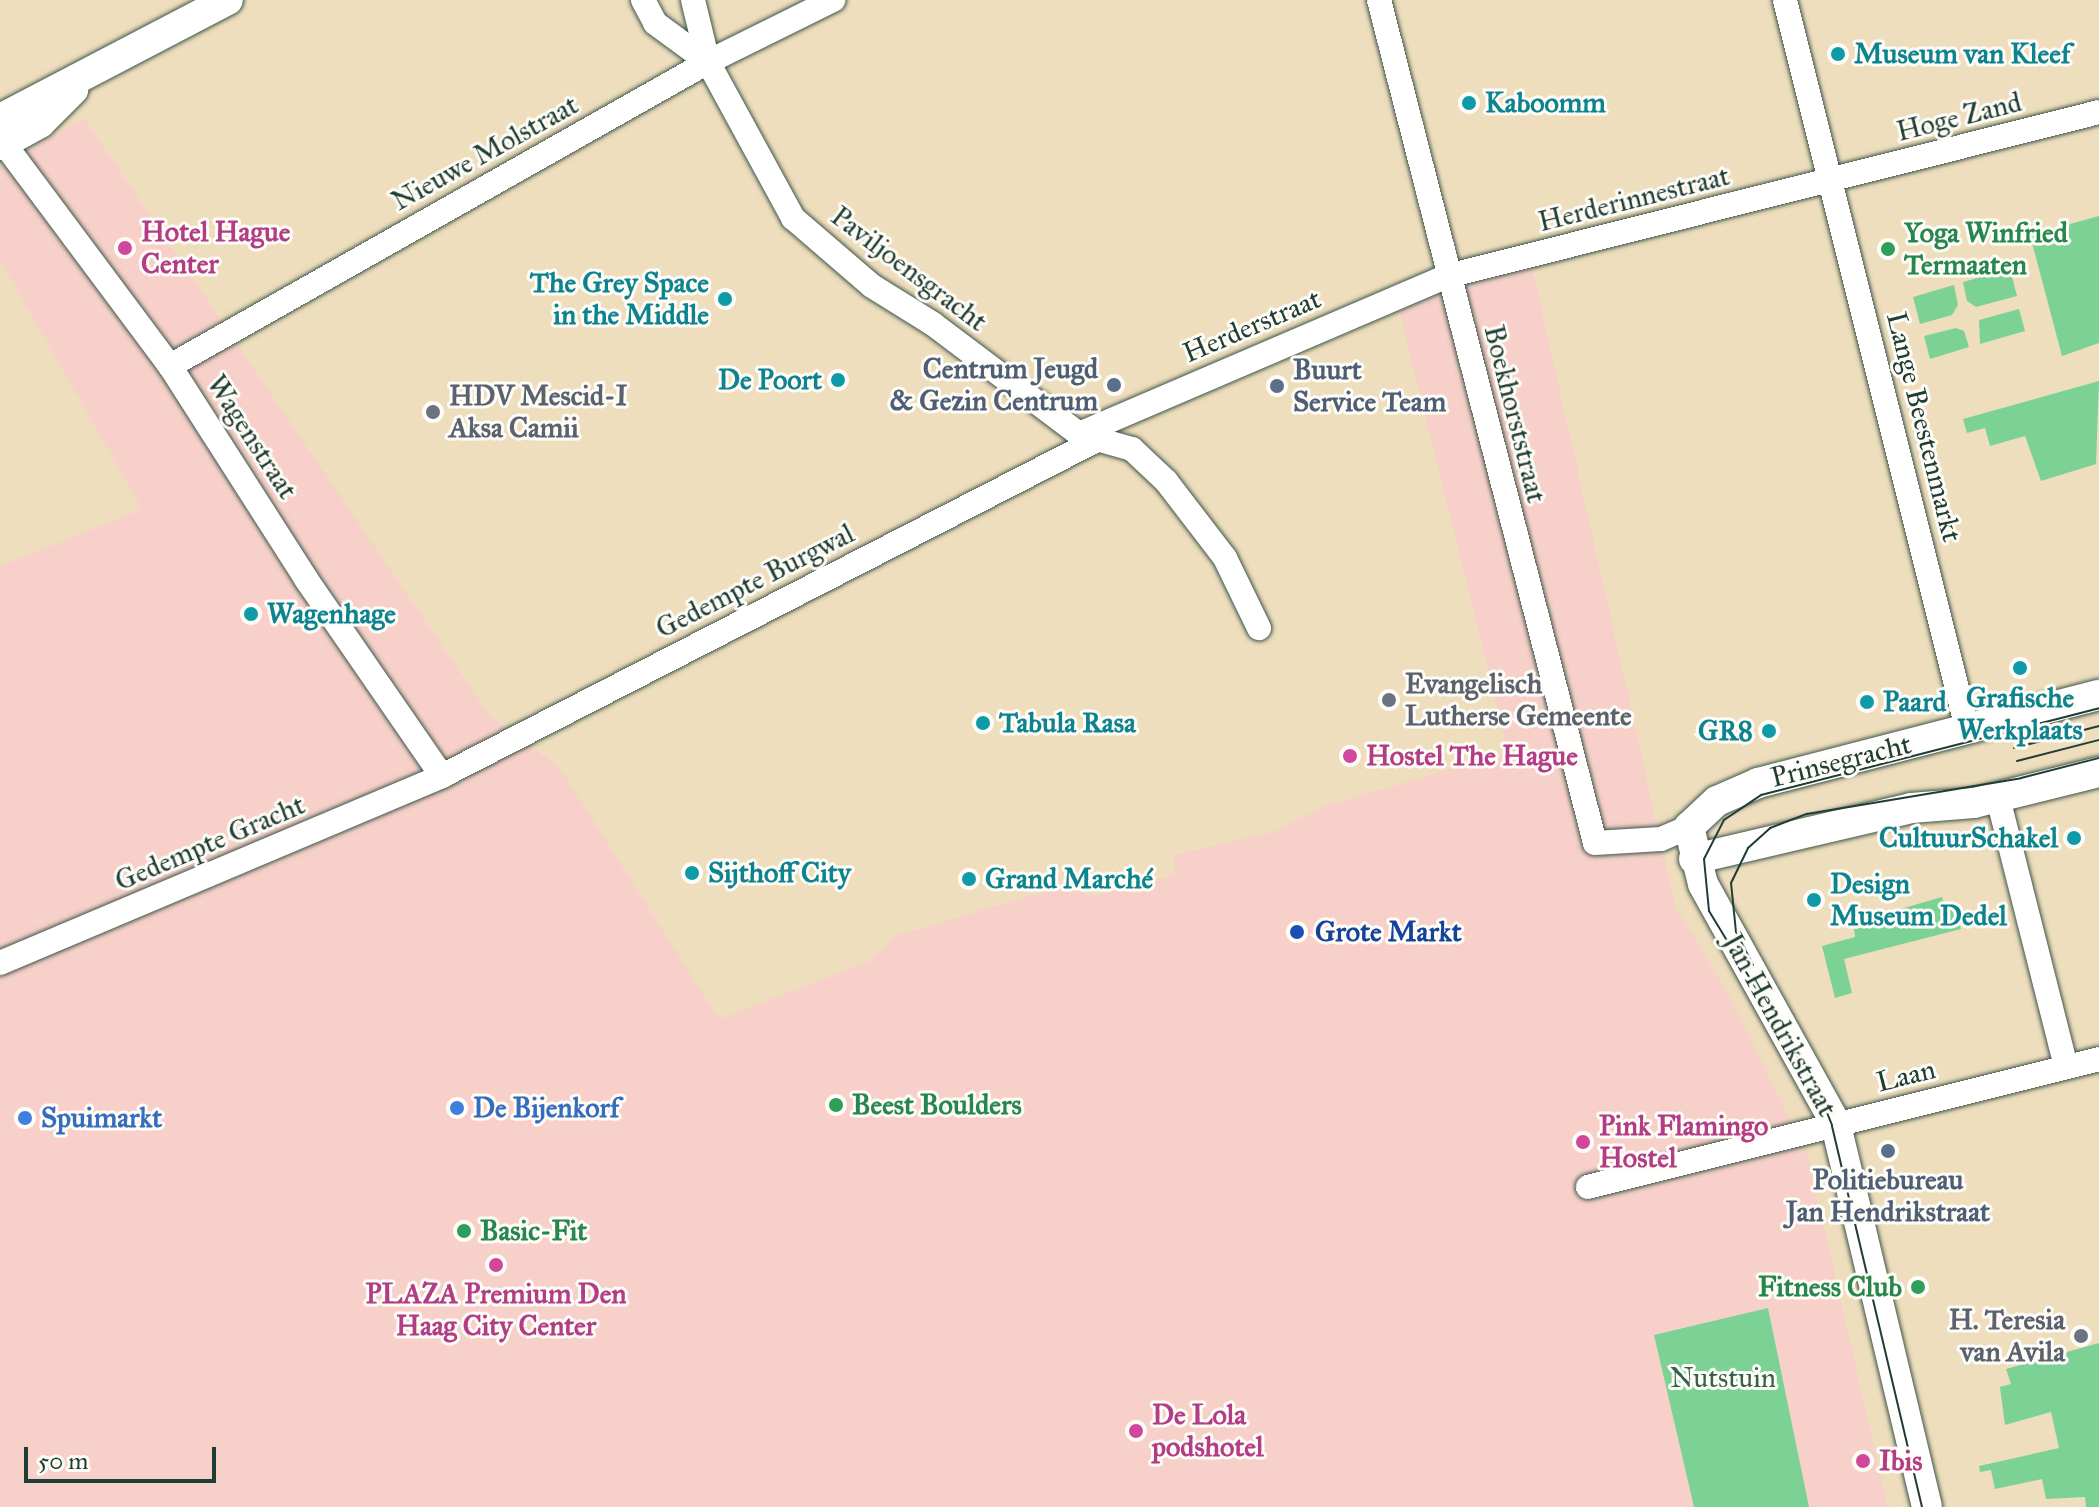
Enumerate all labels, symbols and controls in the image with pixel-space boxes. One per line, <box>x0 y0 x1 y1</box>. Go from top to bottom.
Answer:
place label: Museum van Kleef <box>1854 37 2070 71</box>
marker: Museum van Kleef <box>1829 45 1847 63</box>
street label: Hoge Zand <box>1893 85 2025 149</box>
place label: Kaboomm <box>1485 86 1606 120</box>
street label: Nieuwe Molstraat <box>386 88 584 218</box>
marker: Kaboomm <box>1460 94 1478 112</box>
street label: Herderinnestraat <box>1535 159 1733 239</box>
street label: Paviljoensgracht <box>824 199 994 339</box>
place label: Hotel Hague Center <box>141 215 290 281</box>
place label: Yoga Winfried Termaaten <box>1904 216 2068 282</box>
marker: Hotel Hague Center <box>116 239 134 257</box>
marker: Yoga Winfried Termaaten <box>1879 240 1897 258</box>
place label: The Grey Space in the Middle <box>530 266 709 332</box>
street label: Herderstraat <box>1178 282 1326 370</box>
marker: The Grey Space in the Middle <box>716 290 734 308</box>
street label: Lange Beestenmarkt <box>1879 309 1969 545</box>
street label: Boekhorststraat <box>1477 322 1553 506</box>
place label: Centrum Jeugd & Gezin Centrum <box>890 352 1098 418</box>
place label: Buurt Service Team <box>1293 353 1446 419</box>
place label: De Poort <box>718 363 822 397</box>
street label: Wagenstraat <box>199 369 305 505</box>
marker: De Poort <box>829 371 847 389</box>
marker: Centrum Jeugd & Gezin Centrum <box>1105 376 1123 394</box>
marker: Buurt Service Team <box>1268 377 1286 395</box>
place label: HDV Mescid-I Aksa Camii <box>449 379 628 445</box>
marker: HDV Mescid-I Aksa Camii <box>424 403 442 421</box>
street label: Gedempte Burgwal <box>650 517 860 645</box>
place label: Wagenhage <box>267 597 396 631</box>
marker: Wagenhage <box>242 605 260 623</box>
marker: Grafische Werkplaats <box>2011 659 2029 677</box>
place label: Evangelisch Lutherse Gemeente <box>1405 667 1632 733</box>
place label: Grafische Werkplaats <box>1957 681 2083 747</box>
place label: Paard <box>1883 685 1947 719</box>
marker: Evangelisch Lutherse Gemeente <box>1380 691 1398 709</box>
marker: Paard <box>1858 693 1876 711</box>
place label: Tabula Rasa <box>999 706 1136 740</box>
marker: Tabula Rasa <box>974 714 992 732</box>
place label: GR8 <box>1698 714 1753 748</box>
marker: GR8 <box>1760 722 1778 740</box>
street label: Prinsegracht <box>1767 727 1915 795</box>
place label: Hostel The Hague <box>1366 739 1578 773</box>
marker: Hostel The Hague <box>1341 747 1359 765</box>
street label: Gedempte Gracht <box>110 788 310 898</box>
place label: CultuurSchakel <box>1879 821 2058 855</box>
marker: CultuurSchakel <box>2065 829 2083 847</box>
place label: Sijthoff City <box>708 856 851 890</box>
place label: Grand Marché <box>985 862 1153 896</box>
marker: Sijthoff City <box>683 864 701 882</box>
place label: Design Museum Dedel <box>1830 867 2007 933</box>
marker: Grand Marché <box>960 870 978 888</box>
marker: Design Museum Dedel <box>1805 891 1823 909</box>
place label: Grote Markt <box>1315 915 1462 949</box>
marker: Grote Markt <box>1286 921 1308 943</box>
street label: Jan Hendrikstraat <box>1716 928 1844 1122</box>
street label: Laan <box>1873 1053 1939 1099</box>
place label: Beest Boulders <box>852 1088 1022 1122</box>
place label: De Bijenkorf <box>473 1091 619 1125</box>
marker: Beest Boulders <box>827 1096 845 1114</box>
marker: De Bijenkorf <box>448 1099 466 1117</box>
place label: Spuimarkt <box>41 1101 162 1135</box>
marker: Spuimarkt <box>16 1109 34 1127</box>
place label: Pink Flamingo Hostel <box>1599 1109 1768 1175</box>
marker: Pink Flamingo Hostel <box>1574 1133 1592 1151</box>
marker: Politiebureau Jan Hendrikstraat <box>1879 1142 1897 1160</box>
place label: Politiebureau Jan Hendrikstraat <box>1786 1163 1990 1229</box>
place label: Basic-Fit <box>480 1214 587 1248</box>
marker: Basic-Fit <box>455 1222 473 1240</box>
marker: PLAZA Premium Den Haag City Center <box>487 1256 505 1274</box>
place label: Fitness Club <box>1758 1270 1902 1304</box>
place label: PLAZA Premium Den Haag City Center <box>365 1277 627 1343</box>
marker: Fitness Club <box>1909 1278 1927 1296</box>
place label: H. Teresia van Avila <box>1949 1303 2065 1369</box>
marker: H. Teresia van Avila <box>2072 1327 2090 1345</box>
park label: Nutstuin <box>1670 1361 1776 1395</box>
place label: De Lola podshotel <box>1152 1398 1264 1464</box>
marker: De Lola podshotel <box>1127 1422 1145 1440</box>
scale bar <box>28 1431 220 1481</box>
place label: Ibis <box>1879 1444 1922 1478</box>
text: 50 m <box>38 1446 88 1476</box>
marker: Ibis <box>1854 1452 1872 1470</box>

